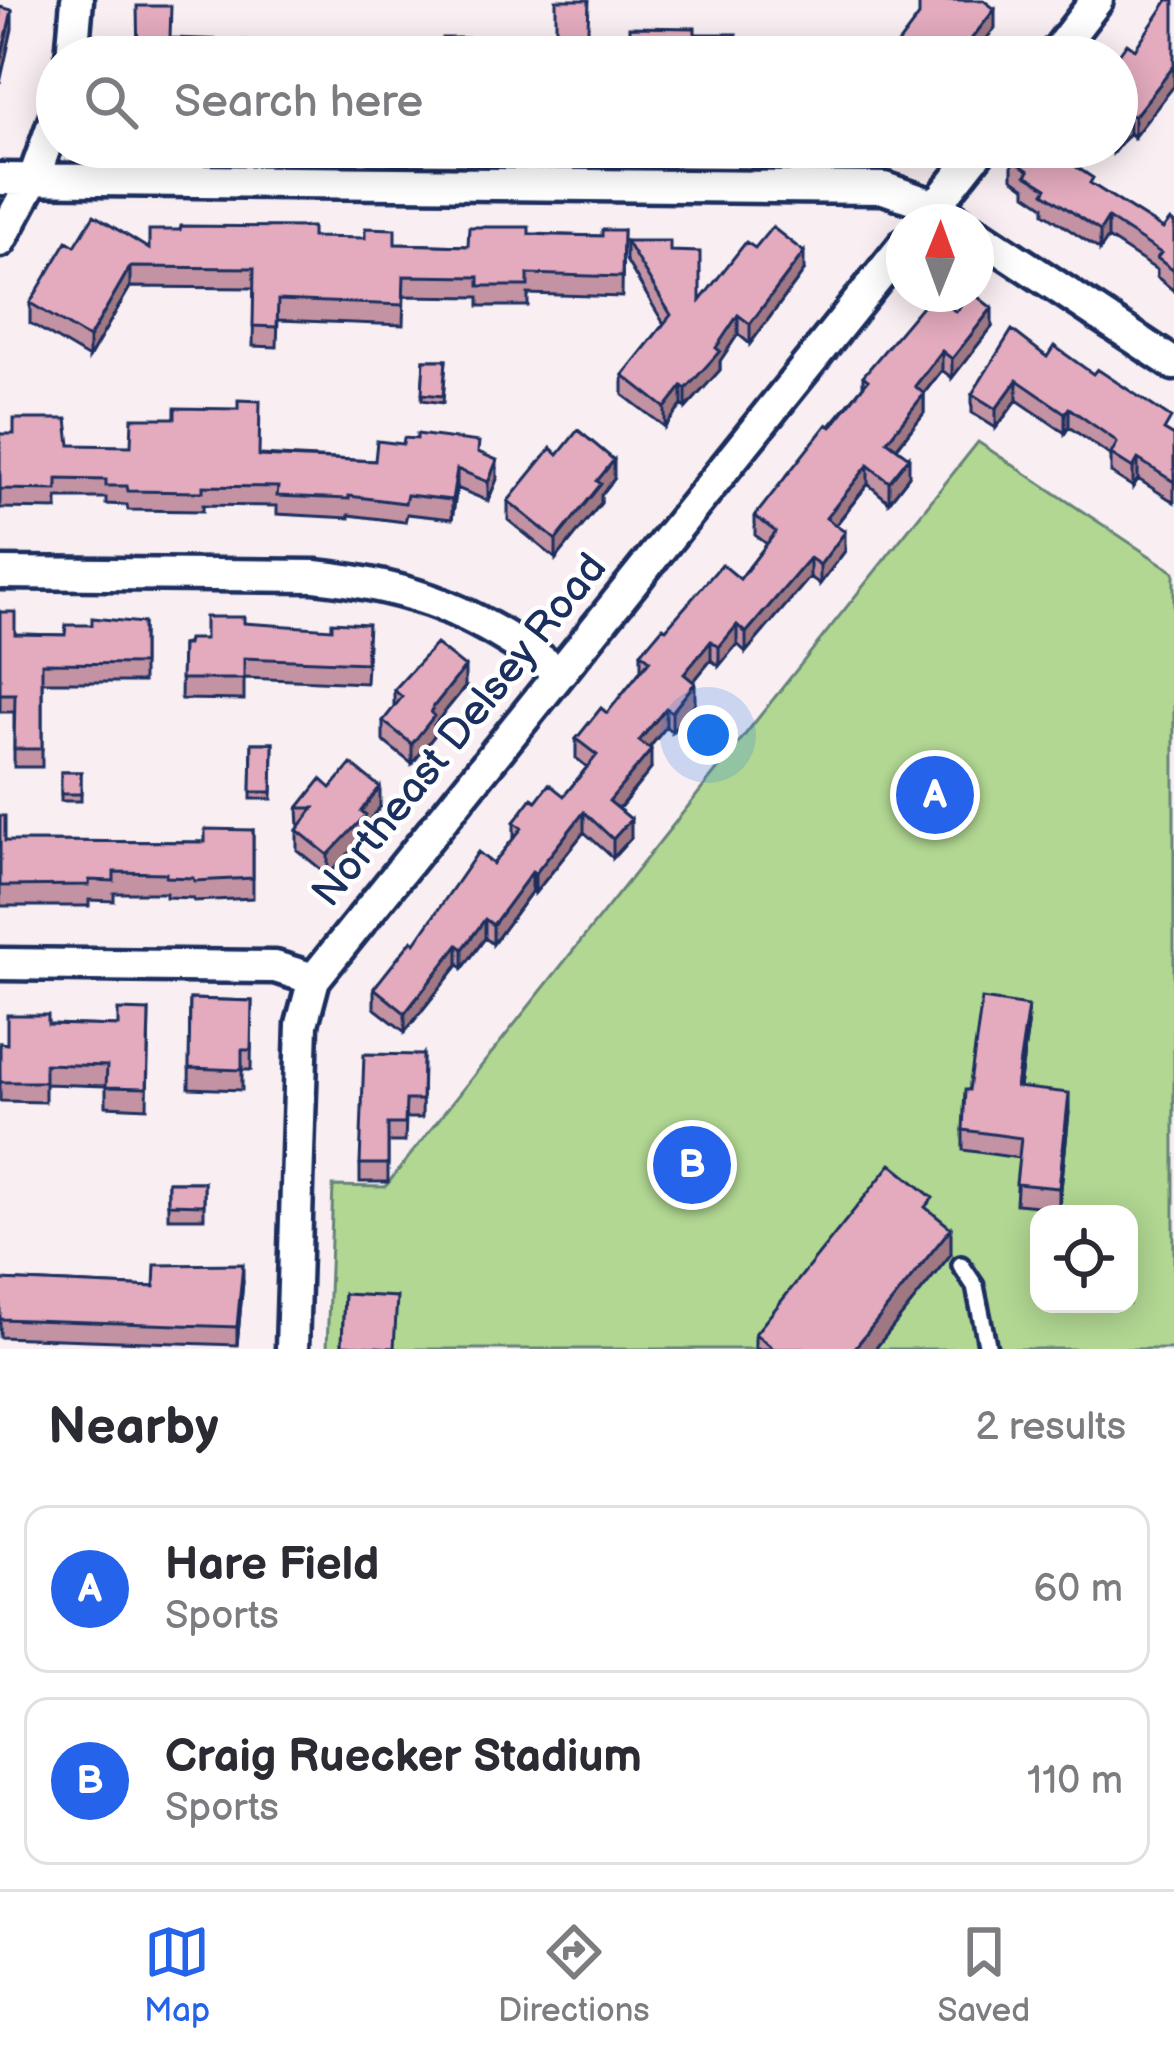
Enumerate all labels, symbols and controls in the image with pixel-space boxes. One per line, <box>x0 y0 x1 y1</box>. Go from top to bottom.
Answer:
search box <box>36 36 1138 168</box>
icon: search <box>78 69 144 135</box>
text: Search here <box>174 75 423 130</box>
north arrow <box>886 204 994 312</box>
street label: Northeast Delsey Road <box>302 544 618 917</box>
your location <box>678 705 738 765</box>
pin: A <box>896 750 974 840</box>
pin: B <box>653 1120 731 1210</box>
map controls <box>1030 1205 1138 1313</box>
button: locate <box>1030 1205 1138 1313</box>
text: Nearby <box>48 1397 219 1458</box>
text: 2 results <box>975 1404 1126 1451</box>
text: Hare Field <box>165 1538 379 1593</box>
text: A <box>78 1566 102 1613</box>
text: 60 m <box>1033 1566 1123 1613</box>
text: Sports <box>165 1593 279 1640</box>
text: Craig Ruecker Stadium <box>165 1730 642 1785</box>
text: B <box>76 1758 104 1805</box>
text: 110 m <box>1027 1758 1123 1805</box>
text: Sports <box>165 1785 279 1832</box>
tab: Map <box>144 1919 210 2031</box>
tab: Directions <box>498 1919 650 2031</box>
tab: Saved <box>937 1919 1030 2031</box>

